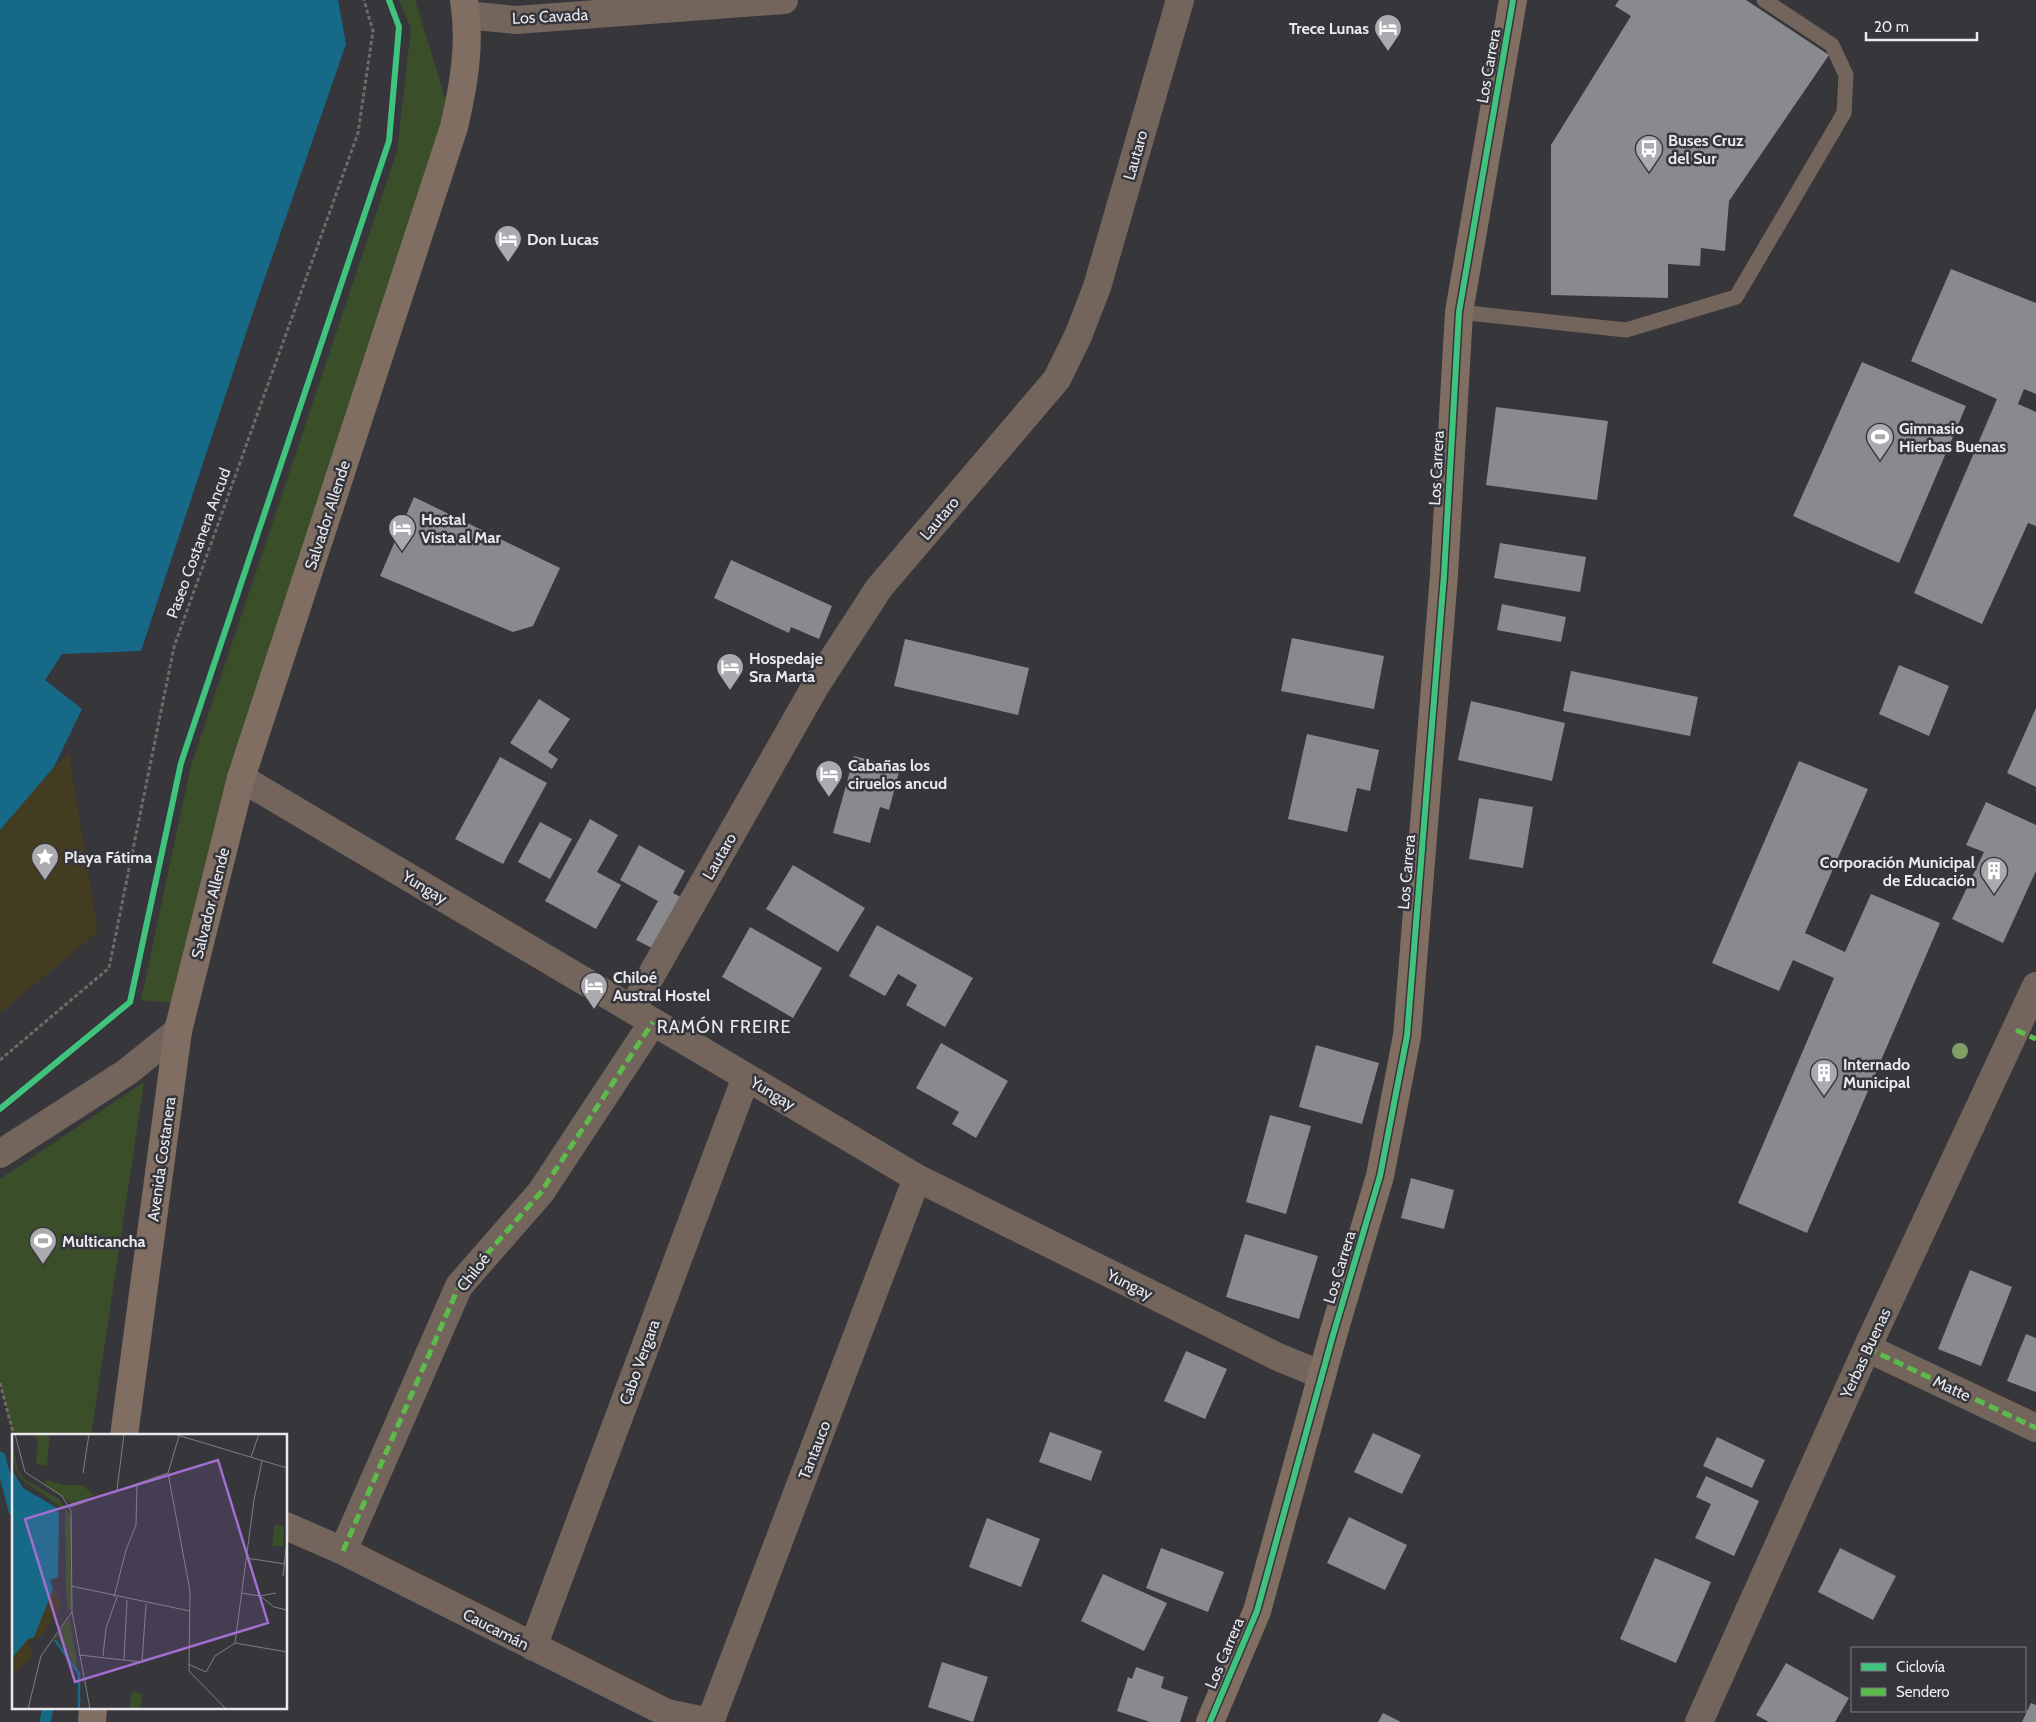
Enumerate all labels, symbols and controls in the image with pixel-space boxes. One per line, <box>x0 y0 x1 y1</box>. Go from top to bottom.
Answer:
street label: Los Cavada <box>512 5 589 28</box>
scale bar <box>1866 10 1977 42</box>
hotel icon: Trece Lunas <box>1373 13 1403 52</box>
text: 20 m <box>1874 18 1909 36</box>
place label: Trece Lunas <box>1289 19 1369 38</box>
street label: Los Carrera <box>1473 27 1504 105</box>
street label: Lautaro <box>1119 128 1152 182</box>
place label: Buses Cruz del Sur <box>1668 131 1744 168</box>
bus stop icon: Buses Cruz del Sur <box>1634 134 1664 173</box>
hotel icon: Don Lucas <box>493 224 523 263</box>
place label: Don Lucas <box>527 230 599 249</box>
place label: Gimnasio Hierbas Buenas <box>1899 419 2006 456</box>
sports icon: Gimnasio Hierbas Buenas <box>1865 422 1895 461</box>
street label: Los Carrera <box>1425 430 1448 506</box>
street label: Salvador Allende <box>301 458 354 572</box>
street label: Paseo Costanera Ancud <box>162 465 235 621</box>
street label: Lautaro <box>916 493 963 544</box>
place label: Hostal Vista al Mar <box>421 510 501 547</box>
hotel icon: Hostal Vista al Mar <box>387 513 417 552</box>
place label: Hospedaje Sra Marta <box>749 649 823 686</box>
hotel icon: Hospedaje Sra Marta <box>715 652 745 691</box>
place label: Cabañas los ciruelos ancud <box>848 756 947 793</box>
hotel icon: Cabañas los ciruelos ancud <box>814 759 844 798</box>
street label: Lautaro <box>699 829 740 883</box>
street label: Los Carrera <box>1394 833 1419 910</box>
place icon: Playa Fátima <box>30 842 60 881</box>
street label: Salvador Allende <box>187 846 233 961</box>
place label: Playa Fátima <box>64 848 152 867</box>
place label: Corporación Municipal de Educación <box>1820 853 1975 890</box>
building icon: Corporación Municipal de Educación <box>1979 856 2009 895</box>
street label: Yungay <box>398 866 451 908</box>
place label: Chiloé Austral Hostel <box>613 968 710 1005</box>
hotel icon: Chiloé Austral Hostel <box>579 971 609 1010</box>
district label: RAMÓN FREIRE <box>657 1016 791 1038</box>
place label: Internado Municipal <box>1843 1055 1910 1092</box>
building icon: Internado Municipal <box>1809 1058 1839 1097</box>
street label: Yungay <box>746 1072 799 1114</box>
street label: Avenida Costanera <box>143 1095 180 1223</box>
sports icon: Multicancha <box>28 1226 58 1265</box>
street label: Los Carrera <box>1319 1228 1360 1306</box>
place label: Multicancha <box>62 1232 146 1251</box>
street label: Chiloé <box>453 1250 494 1295</box>
street label: Yungay <box>1103 1265 1156 1304</box>
street label: Yerbas Buenas <box>1836 1305 1895 1402</box>
street label: Cabo Vergara <box>615 1317 664 1407</box>
street label: Matte <box>1930 1372 1974 1405</box>
street label: Tantauco <box>795 1418 834 1482</box>
inset map <box>12 1434 288 1710</box>
street label: Caucamán <box>460 1605 532 1654</box>
street label: Los Carrera <box>1201 1615 1248 1691</box>
legend <box>1851 1647 2026 1712</box>
text: Ciclovía <box>1896 1658 1946 1676</box>
text: Sendero <box>1896 1683 1950 1701</box>

